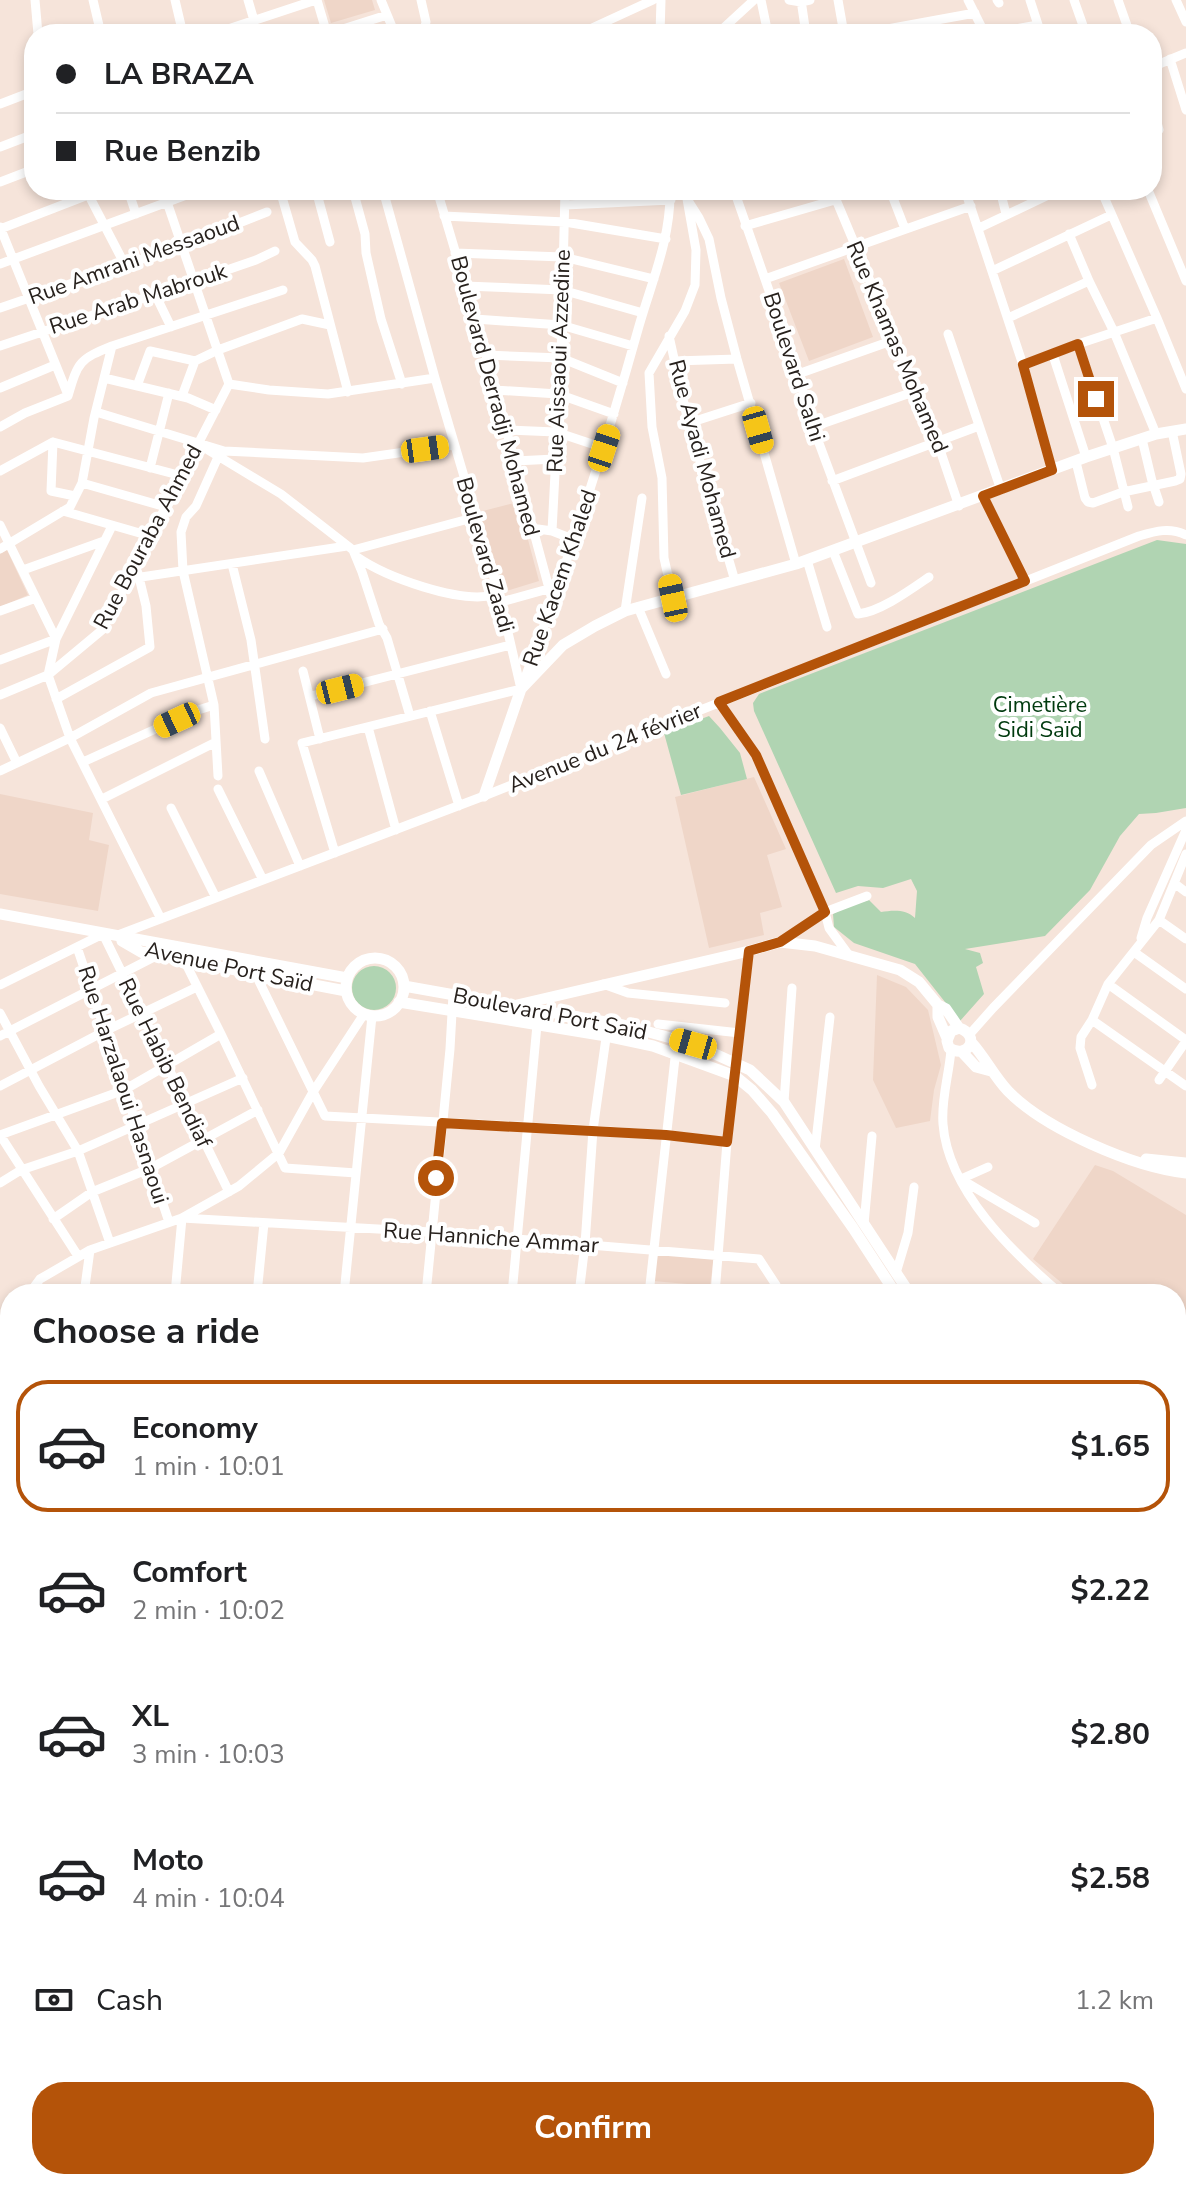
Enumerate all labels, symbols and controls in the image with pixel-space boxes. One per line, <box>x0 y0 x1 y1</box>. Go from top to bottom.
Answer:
text: LA BRAZA <box>104 54 254 95</box>
text: Rue Benzib <box>104 131 261 172</box>
street label: Rue Amrani Messaoud <box>24 208 244 312</box>
street label: Rue Khamas Mohamed <box>839 236 955 458</box>
street label: Rue Aissaoui Azzedine <box>540 249 578 473</box>
street label: Boulevard Derradji Mohamed <box>443 253 547 539</box>
street label: Rue Arab Mabrouk <box>45 256 232 342</box>
street label: Boulevard Salhi <box>756 288 832 446</box>
street label: Rue Ayadi Mohamed <box>661 356 743 562</box>
route end <box>1078 381 1114 417</box>
car <box>740 404 776 456</box>
car <box>585 421 623 475</box>
car <box>400 434 450 464</box>
street label: Rue Bouraba Ahmed <box>87 439 209 635</box>
street label: Boulevard Zaadi <box>448 474 522 636</box>
street label: Rue Kacem Khaled <box>516 486 604 670</box>
car <box>656 572 690 624</box>
car <box>314 672 366 706</box>
park label: Cimetière Sidi Saïd <box>993 690 1087 745</box>
street label: Avenue du 24 février <box>504 695 706 800</box>
car <box>150 699 204 741</box>
street label: Avenue Port Saïd <box>142 935 316 999</box>
street label: Rue Harzalaoui Hasnaoui <box>70 962 176 1208</box>
street label: Rue Habib Bendiaf <box>111 973 219 1153</box>
street label: Boulevard Port Saïd <box>450 980 650 1048</box>
car <box>667 1026 719 1062</box>
route start <box>418 1160 454 1196</box>
street label: Rue Hanniche Ammar <box>382 1215 600 1261</box>
text: Choose a ride <box>32 1307 260 1356</box>
text: Economy <box>132 1408 258 1449</box>
icon: car <box>36 1410 108 1482</box>
text: $1.65 <box>1071 1426 1150 1467</box>
text: 1 min · 10:01 <box>132 1449 285 1484</box>
text: Comfort <box>132 1552 247 1593</box>
icon: car <box>36 1554 108 1626</box>
text: $2.22 <box>1071 1570 1150 1611</box>
text: 2 min · 10:02 <box>132 1593 285 1628</box>
text: XL <box>132 1696 169 1737</box>
icon: car <box>36 1698 108 1770</box>
text: $2.80 <box>1071 1714 1150 1755</box>
text: 3 min · 10:03 <box>132 1737 285 1772</box>
text: Moto <box>132 1840 204 1881</box>
icon: car <box>36 1842 108 1914</box>
text: $2.58 <box>1071 1858 1150 1899</box>
text: 4 min · 10:04 <box>132 1881 285 1916</box>
icon: cash <box>32 1978 76 2022</box>
text: Cash <box>96 1980 163 2021</box>
text: 1.2 km <box>1075 1983 1154 2018</box>
button: Confirm <box>32 2082 1154 2174</box>

